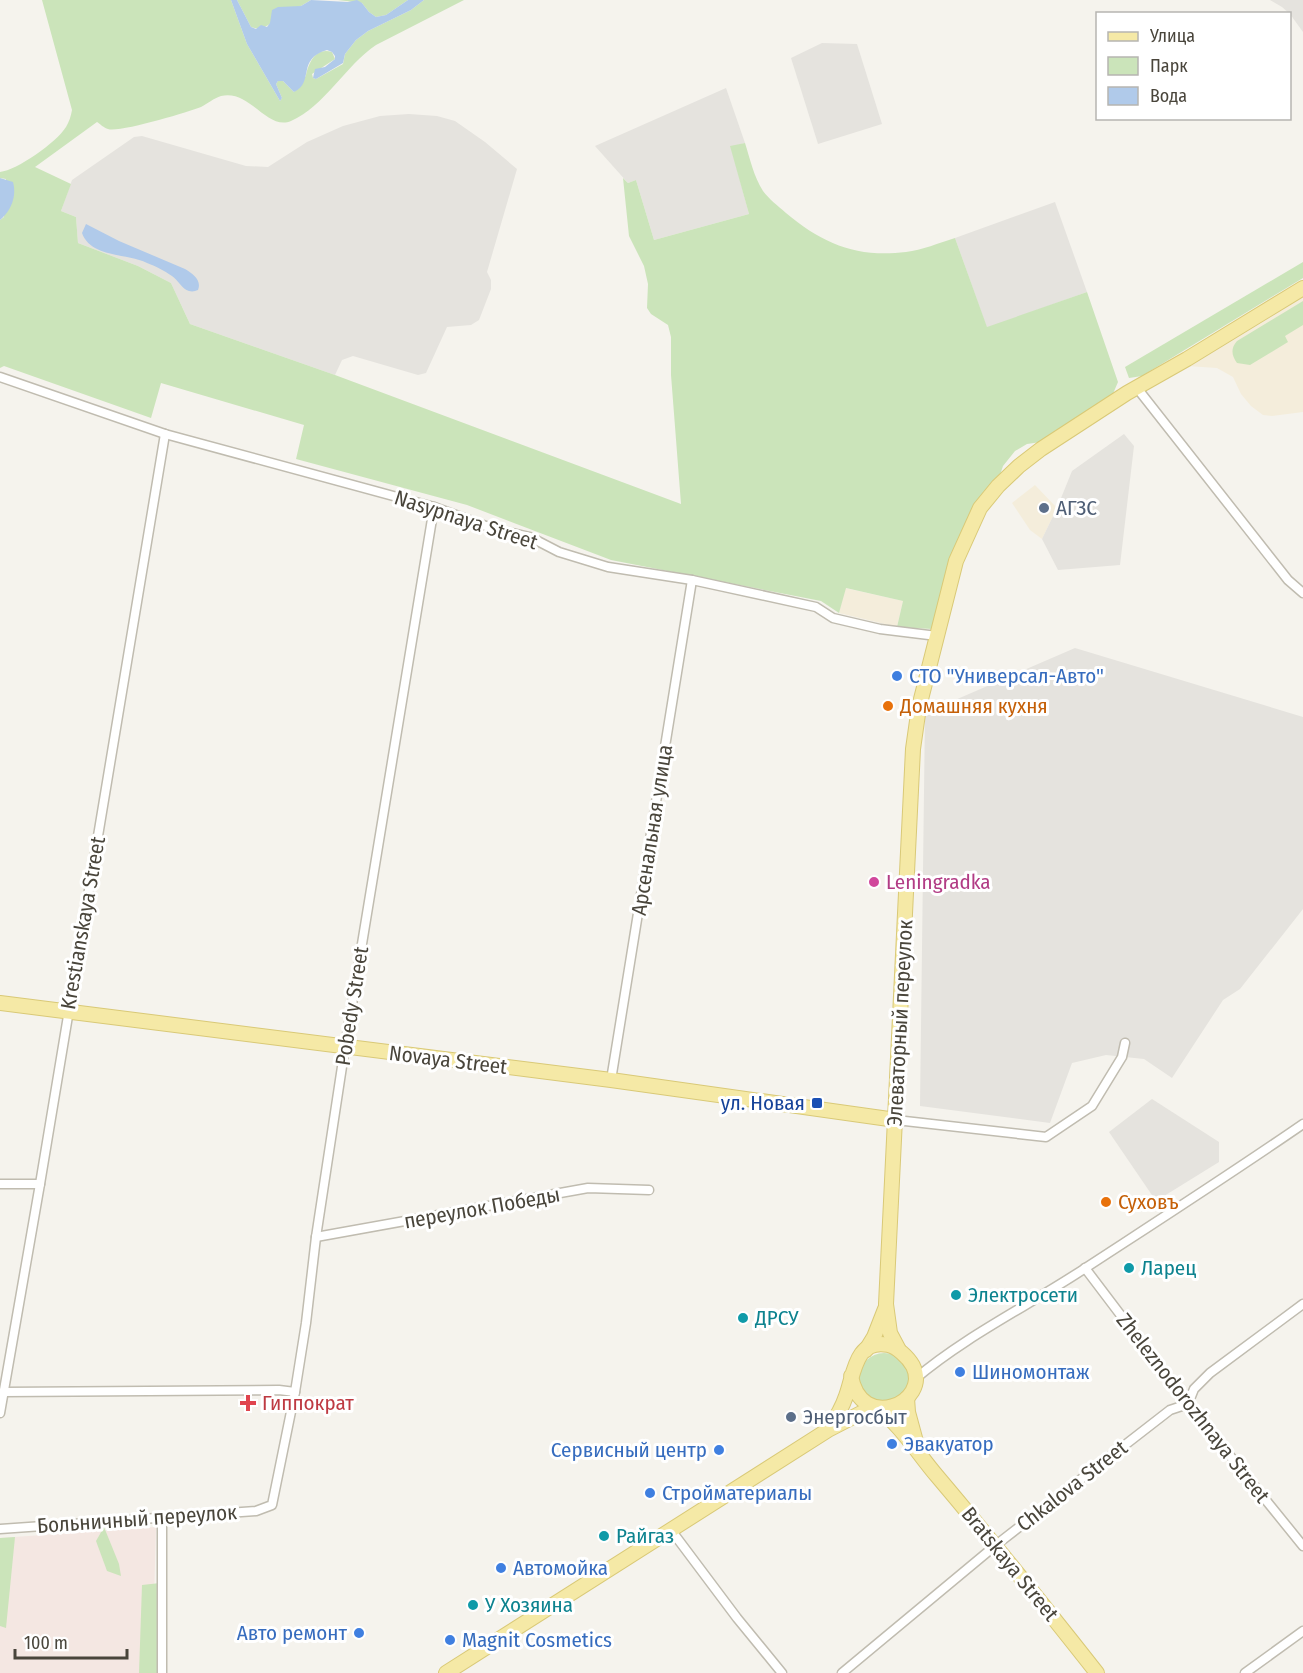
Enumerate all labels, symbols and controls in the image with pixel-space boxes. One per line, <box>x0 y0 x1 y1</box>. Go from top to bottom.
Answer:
legend <box>1096 12 1291 120</box>
text: Улица <box>1149 25 1195 47</box>
text: Парк <box>1150 55 1188 77</box>
text: Вода <box>1150 85 1187 107</box>
street label: Nasypnaya Street <box>391 485 541 555</box>
place label: АГЗС <box>1056 495 1097 521</box>
marker: АГЗС <box>1037 501 1051 515</box>
place label: СТО "Универсал-Авто" <box>909 663 1104 689</box>
marker: СТО "Универсал-Авто" <box>890 669 904 683</box>
place label: Домашняя кухня <box>899 693 1048 719</box>
marker: Домашняя кухня <box>881 699 895 713</box>
street label: Арсенальная улица <box>626 743 678 917</box>
street label: Krestianskaya Street <box>55 834 111 1011</box>
place label: Leningradka <box>886 869 991 895</box>
marker: Leningradka <box>867 875 881 889</box>
street label: Элеваторный переулок <box>882 919 918 1127</box>
street label: Pobedy Street <box>330 945 374 1067</box>
street label: Novaya Street <box>388 1040 509 1080</box>
place label: ул. Новая <box>721 1090 805 1116</box>
marker: ул. Новая <box>810 1096 824 1110</box>
street label: переулок Победы <box>402 1181 562 1235</box>
place label: Суховъ <box>1118 1189 1179 1215</box>
marker: Суховъ <box>1099 1195 1113 1209</box>
place label: Ларец <box>1141 1255 1196 1281</box>
marker: Ларец <box>1122 1261 1136 1275</box>
place label: Электросети <box>968 1282 1078 1308</box>
marker: Электросети <box>949 1288 963 1302</box>
place label: ДРСУ <box>754 1305 799 1331</box>
street label: Zheleznodorozhnaya Street <box>1111 1308 1275 1508</box>
marker: ДРСУ <box>736 1311 750 1325</box>
place label: Шиномонтаж <box>972 1359 1090 1385</box>
marker: Шиномонтаж <box>953 1365 967 1379</box>
place label: Гиппократ <box>262 1390 354 1416</box>
marker: Гиппократ <box>239 1394 257 1412</box>
place label: Энергосбыт <box>803 1404 907 1430</box>
marker: Энергосбыт <box>784 1410 798 1424</box>
place label: Эвакуатор <box>904 1431 994 1457</box>
street label: Chkalova Street <box>1011 1435 1133 1537</box>
place label: Сервисный центр <box>551 1437 707 1463</box>
marker: Эвакуатор <box>885 1437 899 1451</box>
marker: Сервисный центр <box>712 1443 726 1457</box>
place label: Стройматериалы <box>662 1480 812 1506</box>
marker: Стройматериалы <box>643 1486 657 1500</box>
street label: Больничный переулок <box>36 1499 238 1539</box>
street label: Bratskaya Street <box>956 1502 1064 1627</box>
place label: Райгаз <box>616 1523 674 1549</box>
marker: Райгаз <box>597 1529 611 1543</box>
place label: Автомойка <box>513 1555 608 1581</box>
marker: Автомойка <box>494 1561 508 1575</box>
place label: У Хозяина <box>484 1592 573 1618</box>
marker: У Хозяина <box>466 1598 480 1612</box>
place label: Авто ремонт <box>237 1620 347 1646</box>
scale bar <box>15 1622 128 1660</box>
marker: Авто ремонт <box>352 1626 366 1640</box>
place label: Magnit Cosmetics <box>462 1627 612 1653</box>
text: 100 m <box>24 1632 68 1654</box>
marker: Magnit Cosmetics <box>443 1633 457 1647</box>

